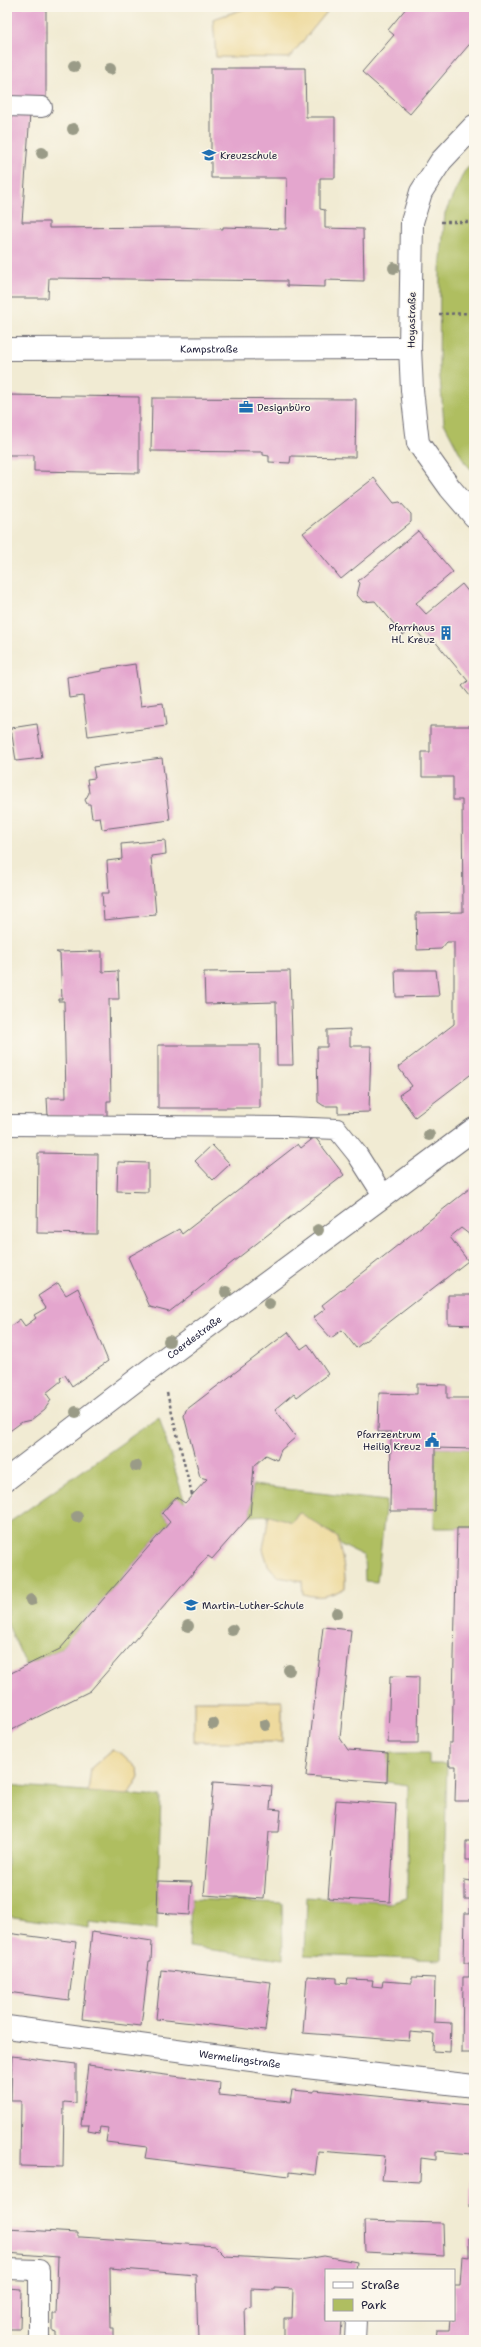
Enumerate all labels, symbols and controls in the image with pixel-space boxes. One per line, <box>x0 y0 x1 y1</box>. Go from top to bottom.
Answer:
school or university icon: Kreuzschule <box>201 147 217 163</box>
place label: Kreuzschule <box>220 149 278 162</box>
street label: Hoyastraße <box>405 291 418 348</box>
street label: Kampstraße <box>180 342 238 356</box>
office icon: Designbüro <box>238 399 254 415</box>
place label: Designbüro <box>257 401 311 414</box>
place label: Pfarrhaus Hl. Kreuz <box>388 621 435 646</box>
building icon: Pfarrhaus Hl. Kreuz <box>438 625 454 641</box>
street label: Coerdestraße <box>164 1312 225 1362</box>
place label: Pfarrzentrum Heilig Kreuz <box>357 1428 421 1453</box>
public building icon: Pfarrzentrum Heilig Kreuz <box>424 1432 440 1448</box>
school or university icon: Martin-Luther-Schule <box>183 1597 199 1613</box>
place label: Martin-Luther-Schule <box>202 1599 305 1612</box>
street label: Wermelingstraße <box>198 2047 282 2071</box>
legend <box>325 2269 455 2321</box>
text: Straße <box>361 2277 400 2293</box>
text: Park <box>361 2297 387 2313</box>

